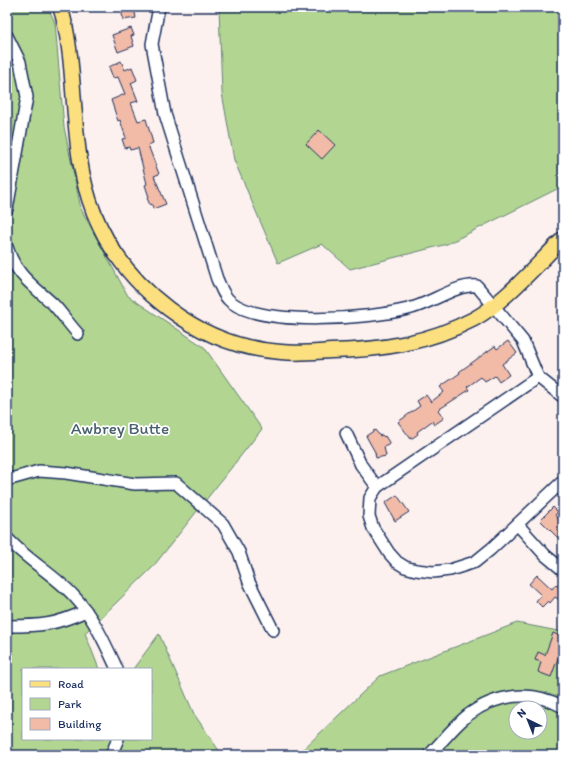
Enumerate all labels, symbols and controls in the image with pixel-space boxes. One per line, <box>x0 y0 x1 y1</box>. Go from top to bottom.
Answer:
park label: Awbrey Butte <box>71 418 169 438</box>
legend <box>22 668 152 740</box>
text: Road <box>58 677 84 691</box>
text: Park <box>58 697 82 711</box>
north arrow <box>508 700 548 740</box>
text: N <box>514 706 529 720</box>
text: Building <box>58 717 102 731</box>

